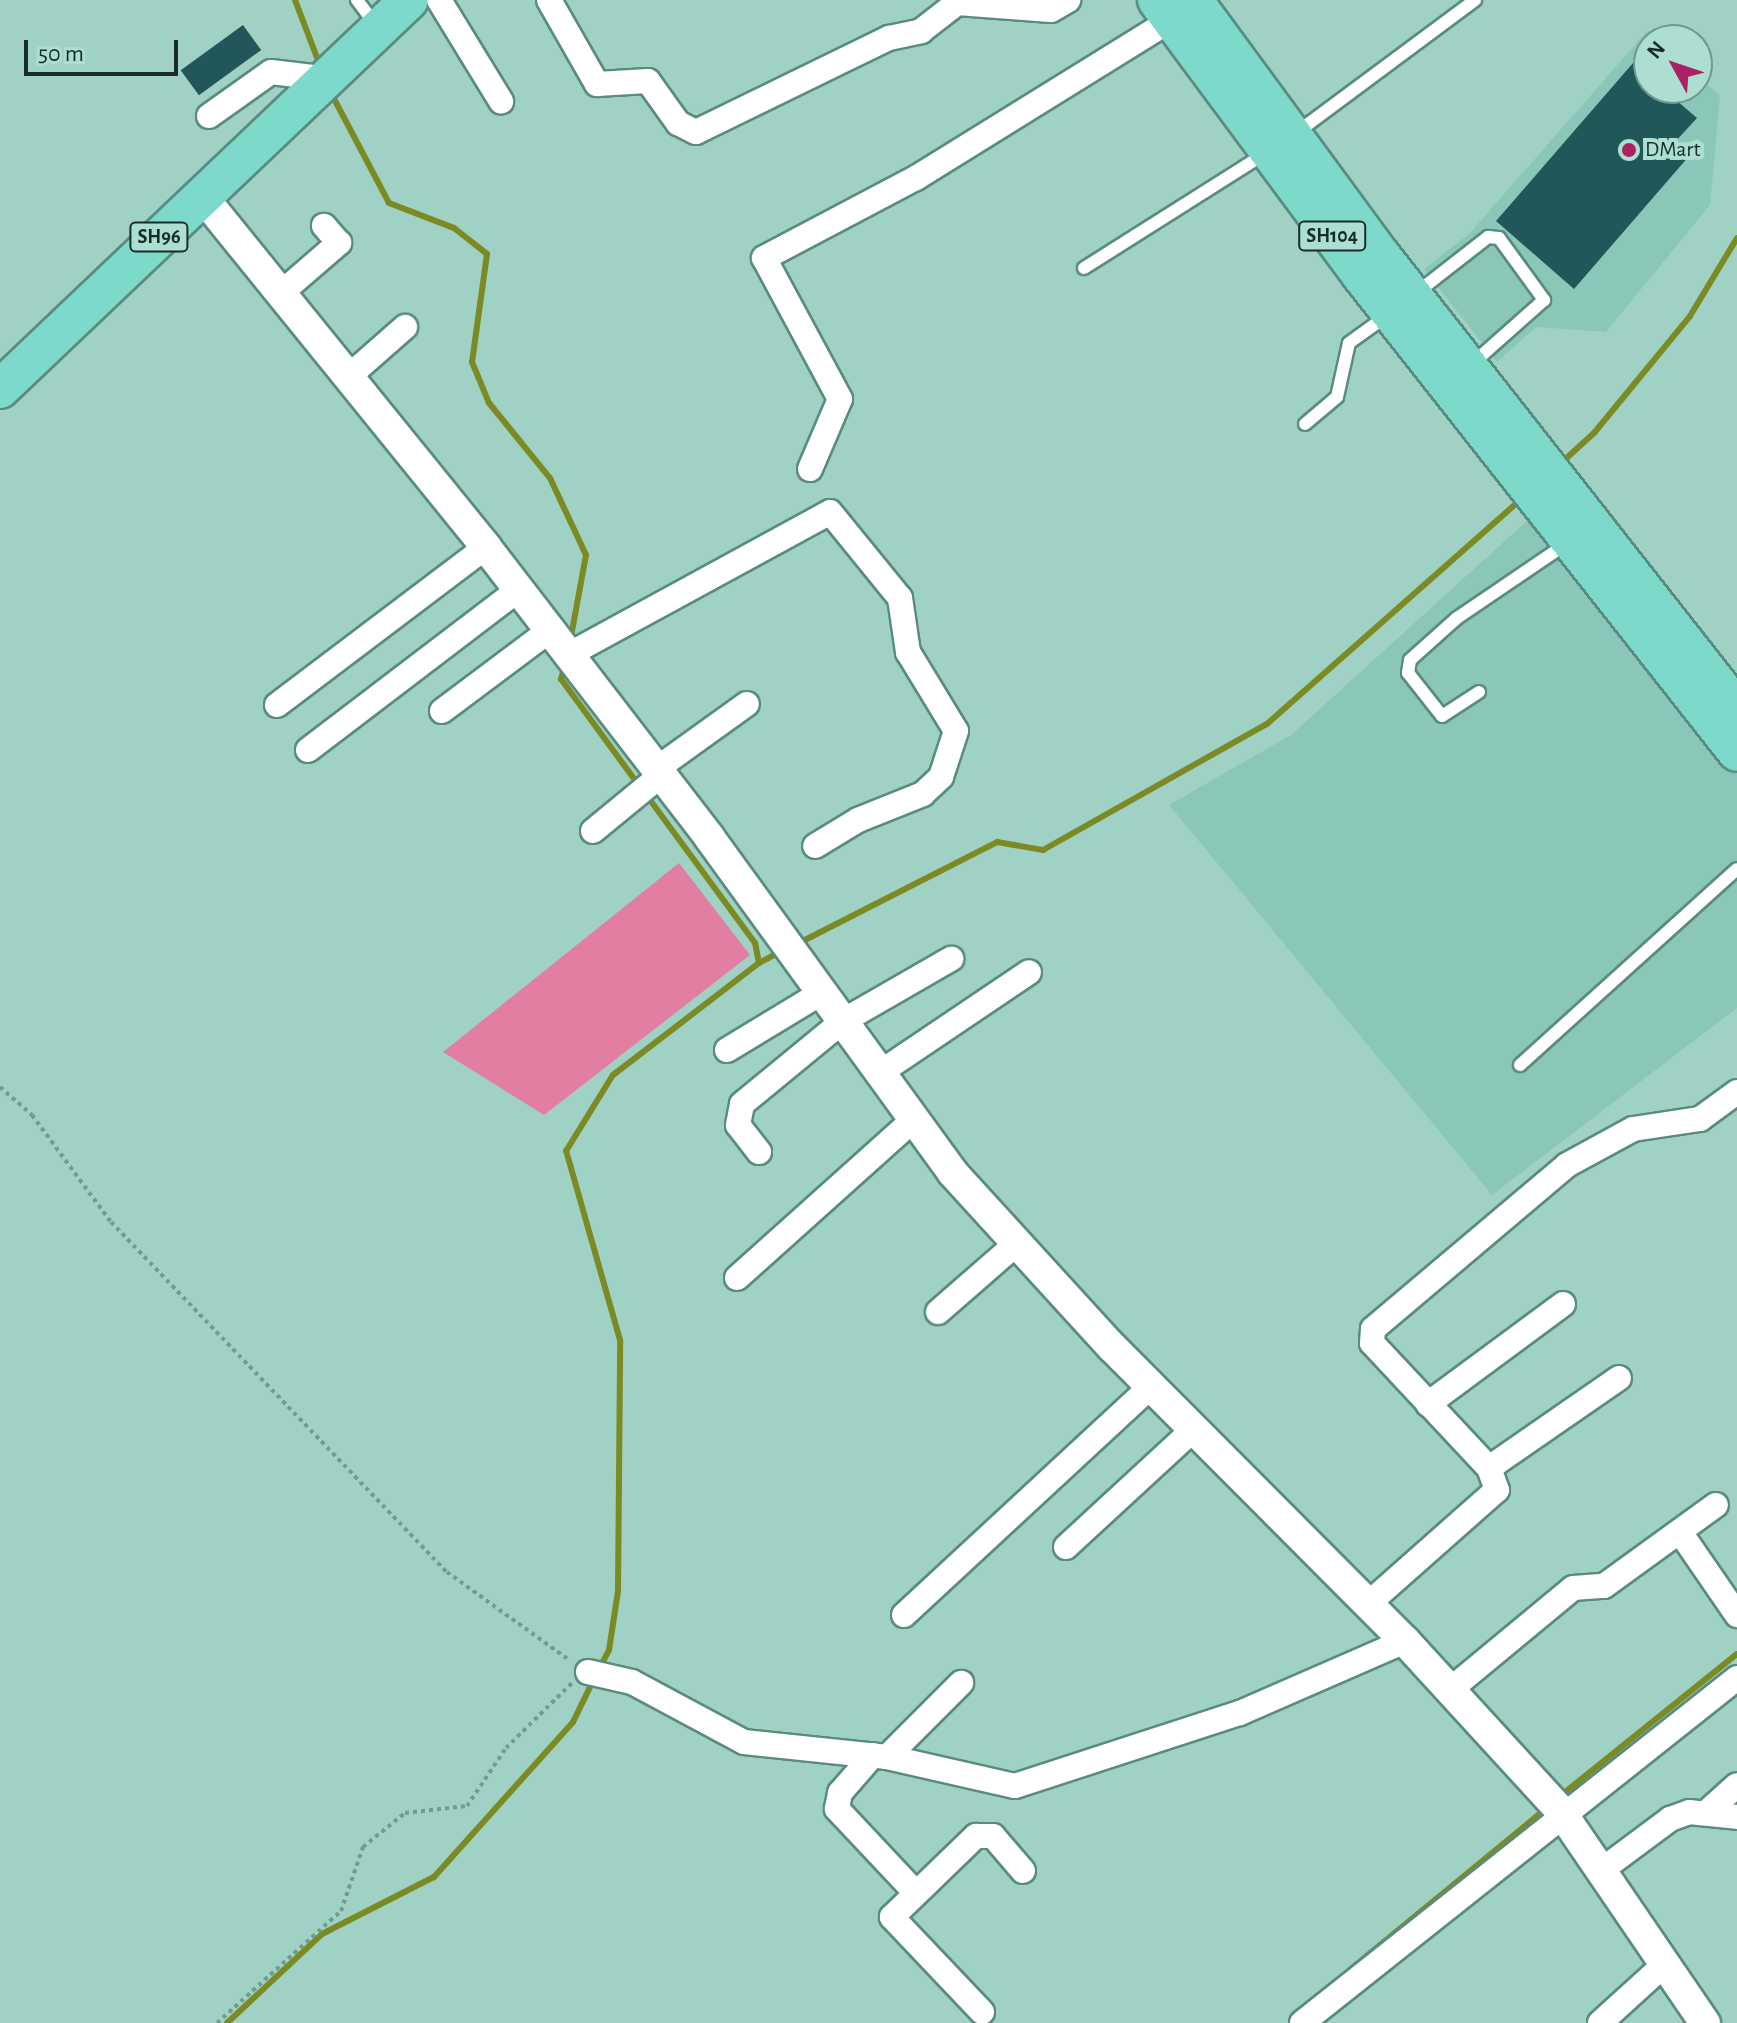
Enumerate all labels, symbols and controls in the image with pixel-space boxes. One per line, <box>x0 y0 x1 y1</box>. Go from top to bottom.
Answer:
scale bar <box>28 24 182 74</box>
north arrow <box>1633 24 1713 104</box>
text: N <box>1643 37 1669 63</box>
text: 50 m <box>38 42 84 66</box>
place label: DMart <box>1645 137 1700 163</box>
marker: DMart <box>1620 141 1638 159</box>
road number: SH104 <box>1298 220 1366 252</box>
road number: SH96 <box>129 221 189 253</box>

